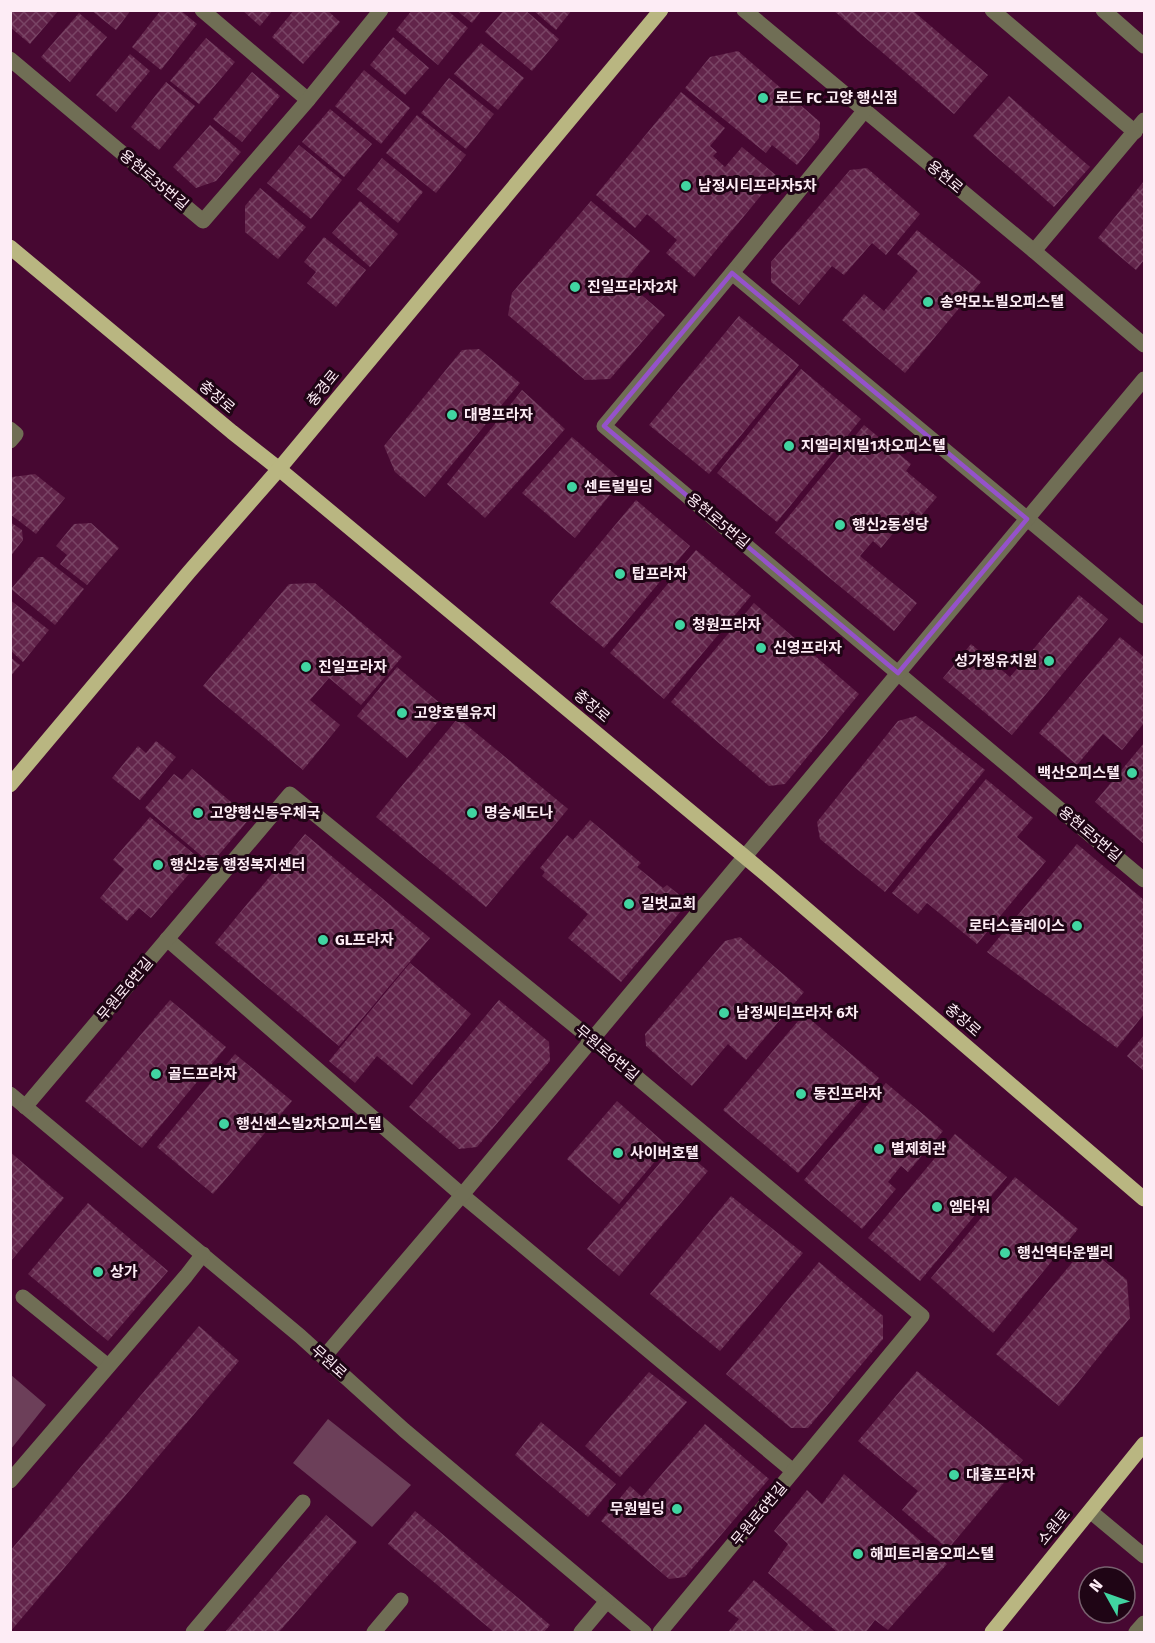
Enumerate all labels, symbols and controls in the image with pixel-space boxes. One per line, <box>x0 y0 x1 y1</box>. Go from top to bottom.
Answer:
place label: 로드 FC 고양 행신점 <box>775 89 898 107</box>
marker: 로드 FC 고양 행신점 <box>756 91 770 105</box>
street label: 용현로35번길 <box>116 146 192 214</box>
street label: 용현로 <box>923 157 967 197</box>
place label: 남정시티프라자5차 <box>698 177 817 195</box>
marker: 남정시티프라자5차 <box>679 179 693 193</box>
place label: 진일프라자2차 <box>587 278 678 296</box>
marker: 진일프라자2차 <box>568 280 582 294</box>
place label: 송악모노빌오피스텔 <box>940 293 1064 311</box>
marker: 송악모노빌오피스텔 <box>921 295 935 309</box>
street label: 충경로 <box>303 366 343 410</box>
street label: 충장로 <box>195 377 239 417</box>
place label: 대명프라자 <box>464 406 533 424</box>
marker: 대명프라자 <box>445 408 459 422</box>
place label: 지엘리치빌1차오피스텔 <box>801 437 946 455</box>
marker: 지엘리치빌1차오피스텔 <box>782 439 796 453</box>
place label: 센트럴빌딩 <box>584 478 653 496</box>
marker: 센트럴빌딩 <box>565 480 579 494</box>
street label: 용현로5번길 <box>683 490 753 552</box>
place label: 행신2동성당 <box>852 516 929 534</box>
marker: 행신2동성당 <box>833 518 847 532</box>
place label: 탑프라자 <box>632 565 687 583</box>
marker: 탑프라자 <box>613 567 627 581</box>
place label: 청원프라자 <box>692 616 761 634</box>
marker: 청원프라자 <box>673 618 687 632</box>
place label: 신영프라자 <box>773 639 842 657</box>
marker: 신영프라자 <box>754 641 768 655</box>
place label: 성가정유치원 <box>954 652 1037 670</box>
marker: 성가정유치원 <box>1042 654 1056 668</box>
place label: 진일프라자 <box>318 658 387 676</box>
marker: 진일프라자 <box>299 660 313 674</box>
street label: 충장로 <box>570 686 614 726</box>
place label: 고양호텔유지 <box>414 704 497 722</box>
marker: 고양호텔유지 <box>395 706 409 720</box>
place label: 백산오피스텔 <box>1037 764 1120 782</box>
marker: 백산오피스텔 <box>1125 766 1139 780</box>
street label: 용현로5번길 <box>1055 803 1125 865</box>
place label: 고양행신동우체국 <box>210 804 321 822</box>
place label: 명승세도나 <box>484 804 553 822</box>
marker: 고양행신동우체국 <box>191 806 205 820</box>
marker: 명승세도나 <box>465 806 479 820</box>
place label: 행신2동 행정복지센터 <box>170 856 306 874</box>
marker: 행신2동 행정복지센터 <box>151 858 165 872</box>
place label: 길벗교회 <box>641 895 696 913</box>
marker: 길벗교회 <box>622 897 636 911</box>
place label: 로터스플레이스 <box>968 917 1065 935</box>
marker: 로터스플레이스 <box>1070 919 1084 933</box>
place label: GL프라자 <box>335 931 394 949</box>
marker: GL프라자 <box>316 933 330 947</box>
street label: 무원로6번길 <box>93 954 157 1024</box>
street label: 충장로 <box>941 1000 985 1040</box>
place label: 남정씨티프라자 6차 <box>736 1004 859 1022</box>
marker: 남정씨티프라자 6차 <box>717 1006 731 1020</box>
street label: 무원로6번길 <box>572 1021 642 1085</box>
place label: 골드프라자 <box>168 1065 237 1083</box>
marker: 골드프라자 <box>149 1067 163 1081</box>
place label: 동진프라자 <box>813 1085 882 1103</box>
marker: 동진프라자 <box>794 1087 808 1101</box>
place label: 행신센스빌2차오피스텔 <box>236 1115 382 1133</box>
marker: 행신센스빌2차오피스텔 <box>217 1117 231 1131</box>
place label: 별제회관 <box>891 1140 946 1158</box>
marker: 별제회관 <box>872 1142 886 1156</box>
place label: 사이버호텔 <box>630 1144 699 1162</box>
marker: 사이버호텔 <box>611 1146 625 1160</box>
place label: 엠타워 <box>949 1198 990 1216</box>
marker: 엠타워 <box>930 1200 944 1214</box>
place label: 행신역타운밸리 <box>1017 1244 1114 1262</box>
marker: 행신역타운밸리 <box>998 1246 1012 1260</box>
place label: 상가 <box>110 1263 138 1281</box>
marker: 상가 <box>91 1265 105 1279</box>
street label: 무원로 <box>308 1341 350 1383</box>
place label: 대흥프라자 <box>966 1466 1035 1484</box>
marker: 대흥프라자 <box>947 1468 961 1482</box>
street label: 무원로6번길 <box>727 1479 791 1549</box>
place label: 무원빌딩 <box>610 1500 665 1518</box>
marker: 무원빌딩 <box>670 1502 684 1516</box>
street label: 소원로 <box>1034 1505 1074 1549</box>
place label: 해피트리움오피스텔 <box>870 1545 994 1563</box>
marker: 해피트리움오피스텔 <box>851 1547 865 1561</box>
north arrow <box>1077 1565 1137 1625</box>
text: N <box>1085 1576 1107 1596</box>

